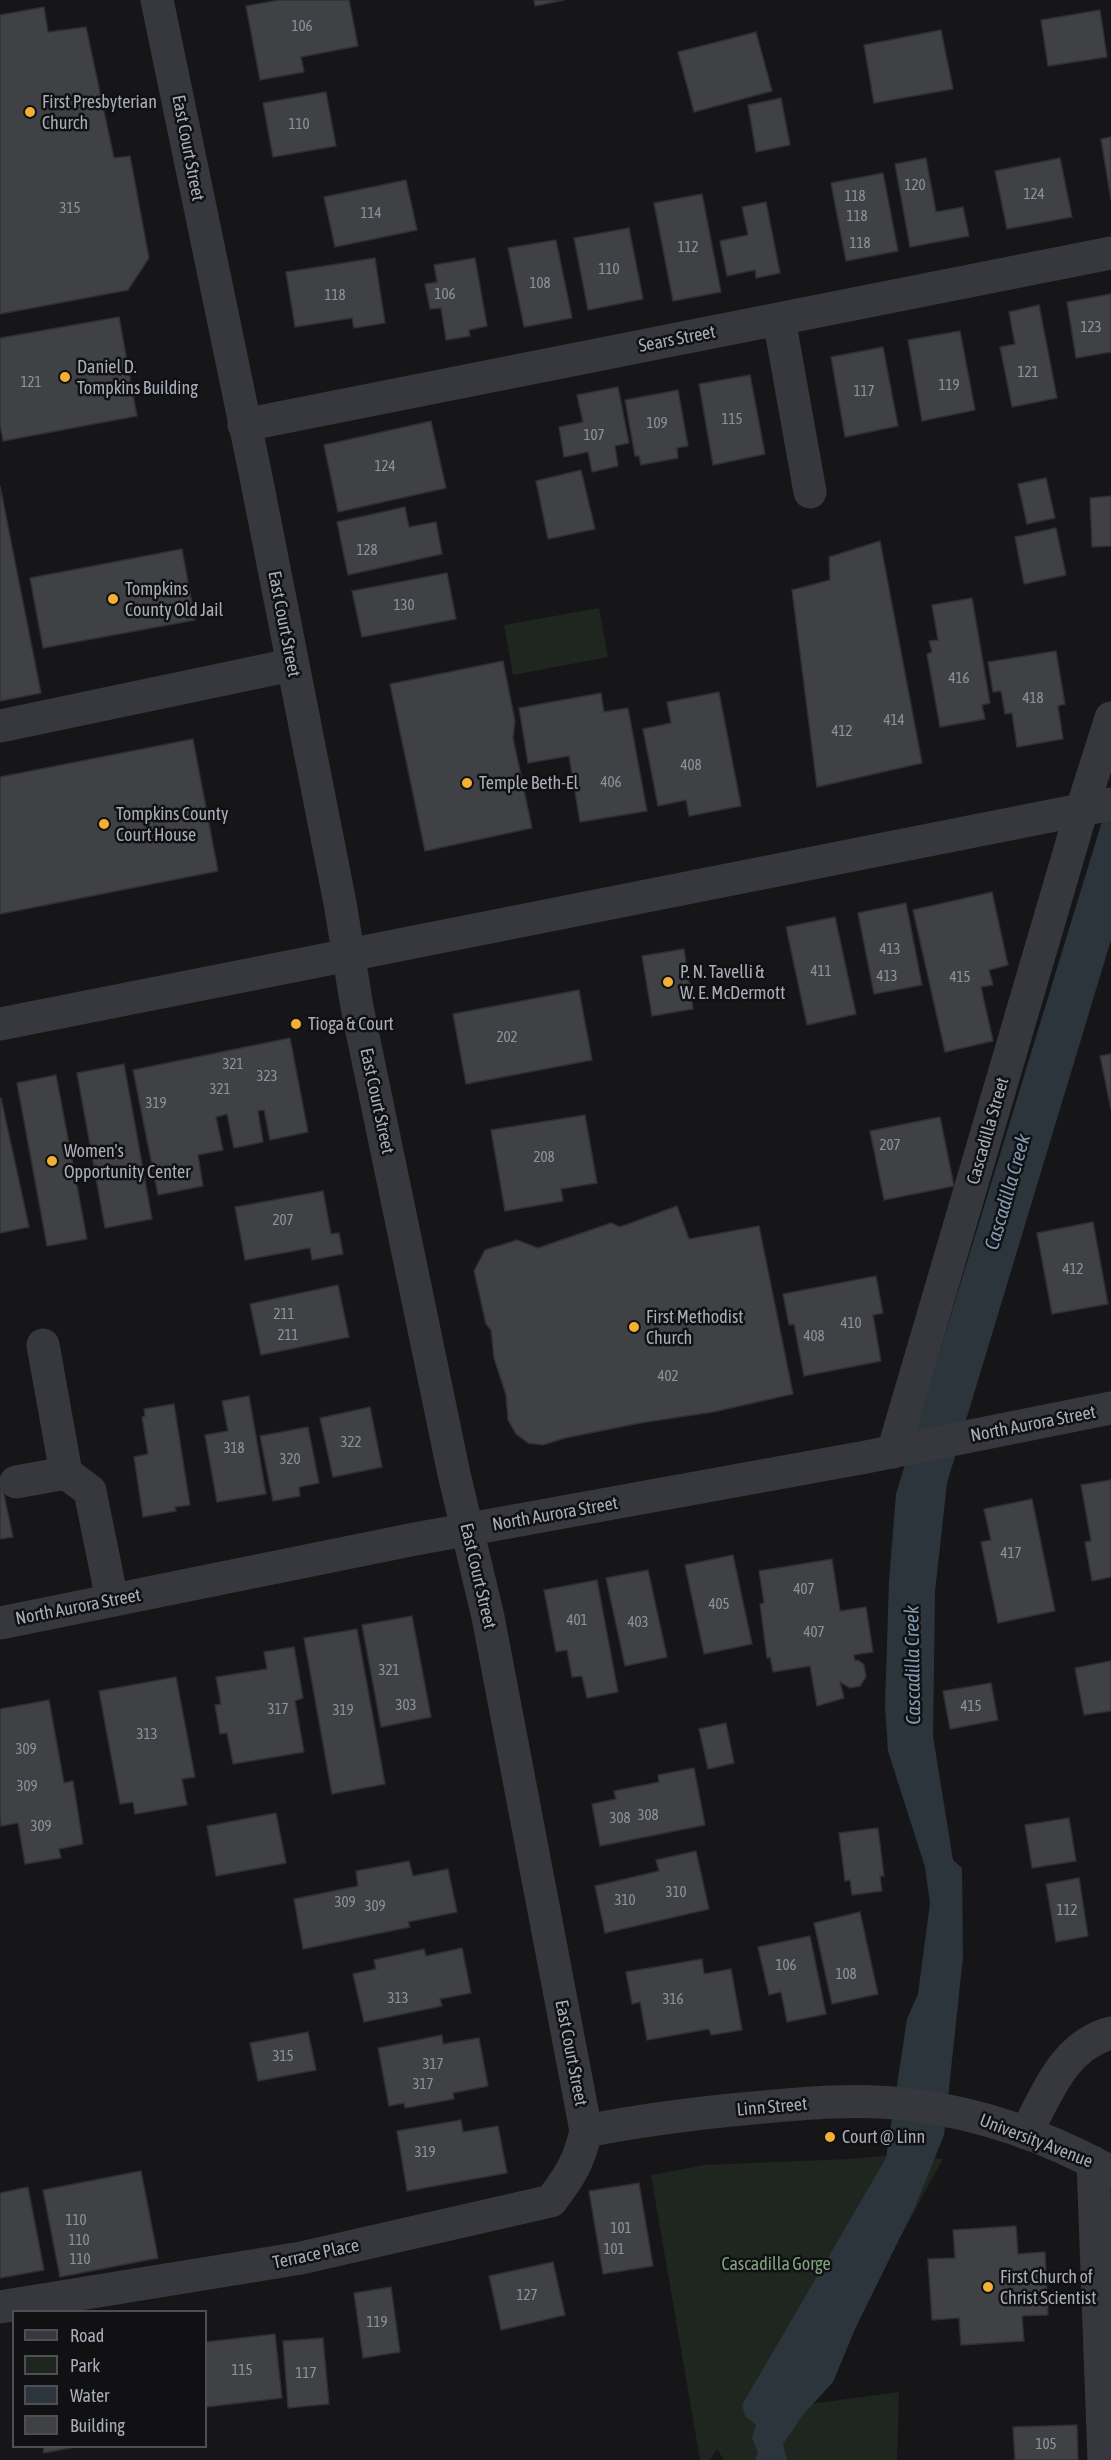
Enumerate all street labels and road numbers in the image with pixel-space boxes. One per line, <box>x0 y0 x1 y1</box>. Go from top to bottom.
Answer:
street label: East Court Street <box>167 93 209 203</box>
street label: Sears Street <box>637 321 717 357</box>
street label: East Court Street <box>263 569 305 679</box>
street label: East Court Street <box>355 1046 399 1156</box>
street label: Cascadilla Street <box>962 1075 1014 1187</box>
street label: North Aurora Street <box>969 1401 1097 1447</box>
street label: North Aurora Street <box>491 1492 619 1536</box>
street label: East Court Street <box>455 1521 501 1631</box>
street label: North Aurora Street <box>14 1584 142 1630</box>
street label: East Court Street <box>550 1998 592 2108</box>
street label: Linn Street <box>736 2093 808 2121</box>
street label: University Avenue <box>976 2109 1096 2173</box>
street label: Terrace Place <box>271 2234 361 2274</box>

